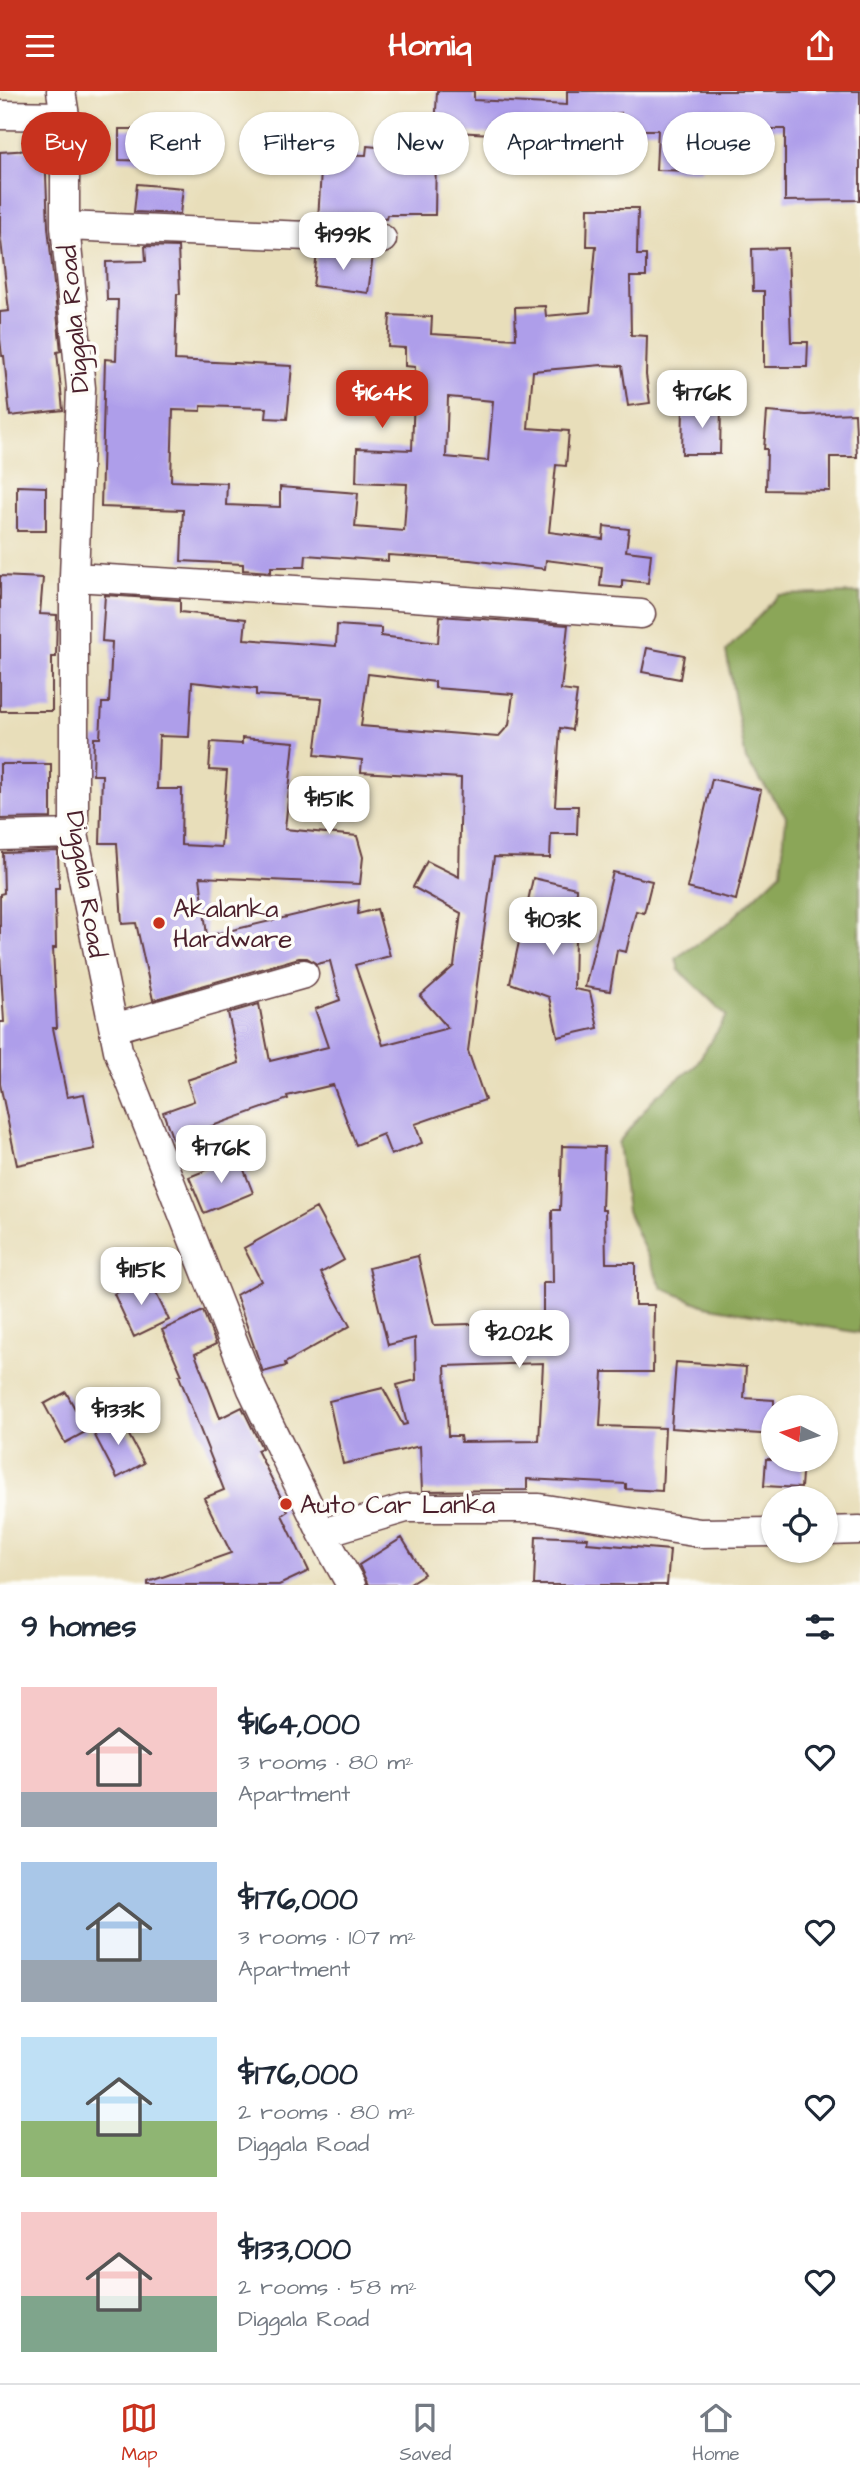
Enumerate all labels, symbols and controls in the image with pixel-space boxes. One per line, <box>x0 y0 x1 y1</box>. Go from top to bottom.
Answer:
text: Homiq <box>388 23 472 68</box>
icon: menu <box>21 27 59 65</box>
icon: share <box>801 27 839 65</box>
chip: Buy <box>21 112 111 175</box>
chip: Rent <box>125 112 225 175</box>
chip: Filters <box>239 112 359 175</box>
chip: New <box>373 112 469 175</box>
chip: Apartment <box>483 112 648 175</box>
chip: House <box>662 112 775 175</box>
pin: $199K <box>294 213 392 272</box>
text: $199K <box>315 219 371 251</box>
street label: Diggala Road <box>50 243 100 394</box>
pin: $164K <box>333 371 431 430</box>
pin: $176K <box>653 371 751 430</box>
text: $164K <box>352 377 412 409</box>
text: $176K <box>673 377 731 409</box>
pin: $151K <box>280 777 378 836</box>
text: $151K <box>305 783 353 815</box>
street label: Diggala Road <box>55 808 115 961</box>
place label: Akalanka Hardware <box>173 891 292 957</box>
pin: $103K <box>504 897 602 957</box>
text: $103K <box>525 904 581 936</box>
marker: Akalanka Hardware <box>151 915 167 931</box>
pin: $176K <box>172 1125 270 1185</box>
text: $176K <box>192 1132 250 1164</box>
pin: $115K <box>92 1247 190 1307</box>
text: $115K <box>117 1254 165 1286</box>
pin: $202K <box>470 1311 568 1370</box>
text: $202K <box>485 1317 553 1349</box>
pin: $133K <box>69 1387 167 1447</box>
text: $133K <box>91 1394 145 1426</box>
north arrow <box>761 1395 838 1472</box>
map controls <box>761 1395 838 1563</box>
button: locate <box>761 1486 838 1563</box>
place label: Auto Car Lanka <box>300 1487 495 1523</box>
marker: Auto Car Lanka <box>278 1496 294 1512</box>
text: 9 homes <box>21 1606 136 1648</box>
icon: filters <box>801 1608 839 1646</box>
text: $164,000 <box>238 1704 360 1746</box>
icon: home <box>77 1715 161 1799</box>
icon: heart <box>801 1738 839 1776</box>
text: 3 rooms · 80 m² <box>238 1746 414 1778</box>
text: Apartment <box>238 1778 350 1810</box>
text: $176,000 <box>238 1879 358 1921</box>
icon: home <box>77 1890 161 1974</box>
icon: heart <box>801 1913 839 1951</box>
text: 3 rooms · 107 m² <box>238 1921 416 1953</box>
text: Apartment <box>238 1953 350 1985</box>
text: $176,000 <box>238 2054 358 2096</box>
icon: home <box>77 2065 161 2149</box>
icon: heart <box>801 2088 839 2126</box>
text: 2 rooms · 80 m² <box>238 2096 415 2128</box>
text: Diggala Road <box>238 2128 369 2160</box>
text: $133,000 <box>238 2229 351 2271</box>
icon: home <box>77 2240 161 2324</box>
icon: heart <box>801 2263 839 2301</box>
text: 2 rooms · 58 m² <box>238 2271 417 2303</box>
text: Diggala Road <box>238 2303 369 2335</box>
tab: Map <box>120 2399 158 2468</box>
tab: Saved <box>399 2399 451 2468</box>
tab: Home <box>692 2399 739 2468</box>

